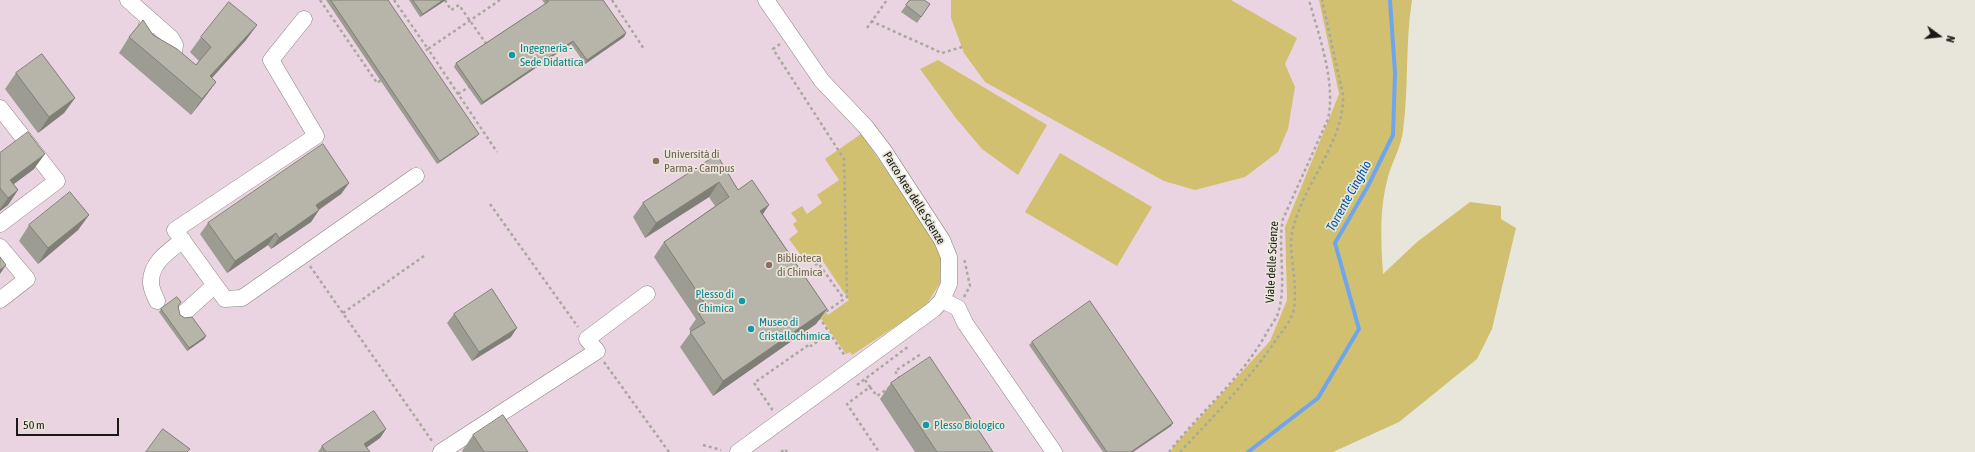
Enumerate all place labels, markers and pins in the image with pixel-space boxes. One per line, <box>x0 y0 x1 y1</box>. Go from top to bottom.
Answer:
place label: Ingegneria - Sede Didattica <box>520 41 584 69</box>
marker: Ingegneria - Sede Didattica <box>507 50 517 60</box>
place label: Università di Parma - Campus <box>664 147 735 175</box>
marker: Università di Parma - Campus <box>651 156 661 166</box>
place label: Biblioteca di Chimica <box>777 251 822 279</box>
marker: Biblioteca di Chimica <box>764 260 774 270</box>
place label: Plesso di Chimica <box>695 287 734 315</box>
marker: Plesso di Chimica <box>737 296 747 306</box>
place label: Museo di Cristallochimica <box>759 315 830 343</box>
marker: Museo di Cristallochimica <box>746 324 756 334</box>
place label: Plesso Biologico <box>934 418 1005 432</box>
marker: Plesso Biologico <box>921 420 931 430</box>

